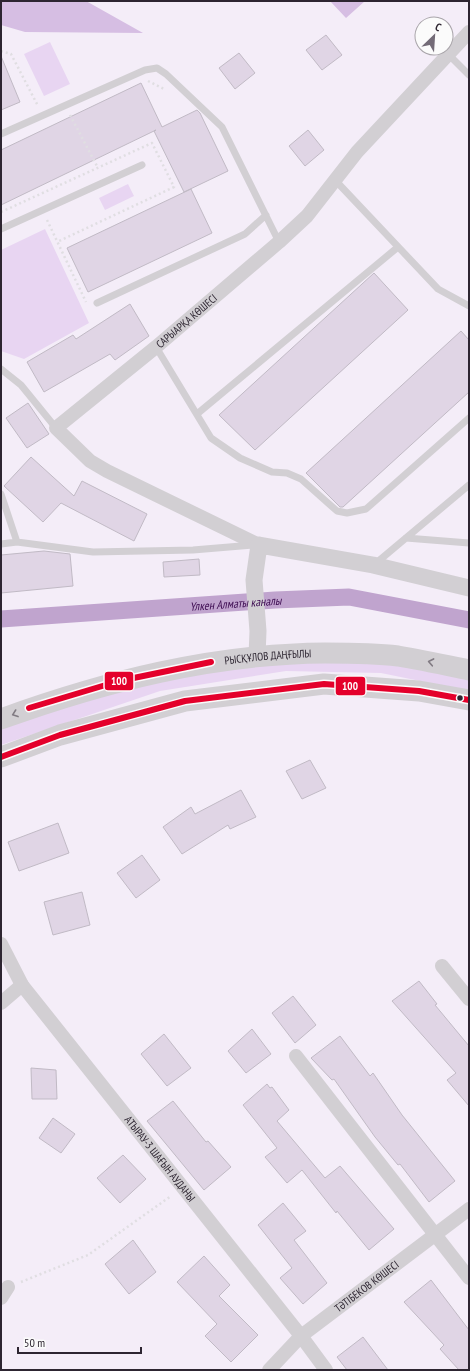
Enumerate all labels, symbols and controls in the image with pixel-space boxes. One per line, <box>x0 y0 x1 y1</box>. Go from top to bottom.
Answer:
north arrow <box>414 16 454 56</box>
text: С <box>433 20 443 34</box>
street label: САРЫАРҚА КӨШЕСІ <box>153 291 220 351</box>
water label: Үлкен Алматы каналы <box>189 592 283 613</box>
street label: РЫСҚҰЛОВ ДАҢҒЫЛЫ <box>224 646 312 668</box>
one-way arrow <box>428 659 434 667</box>
line badge: 100 <box>104 671 134 691</box>
text: 100 <box>111 674 127 688</box>
line badge: 100 <box>335 676 366 696</box>
text: 100 <box>342 679 358 693</box>
unlabelled marker <box>455 693 465 703</box>
one-way arrow <box>11 709 18 717</box>
street label: АТЫРАУ-3 ШАҒЫН АУДАНЫ <box>122 1113 199 1205</box>
street label: ТӘТІБЕКОВ КӨШЕСІ <box>332 1257 402 1315</box>
scale bar <box>18 1329 141 1355</box>
text: 50 m <box>24 1335 45 1350</box>

